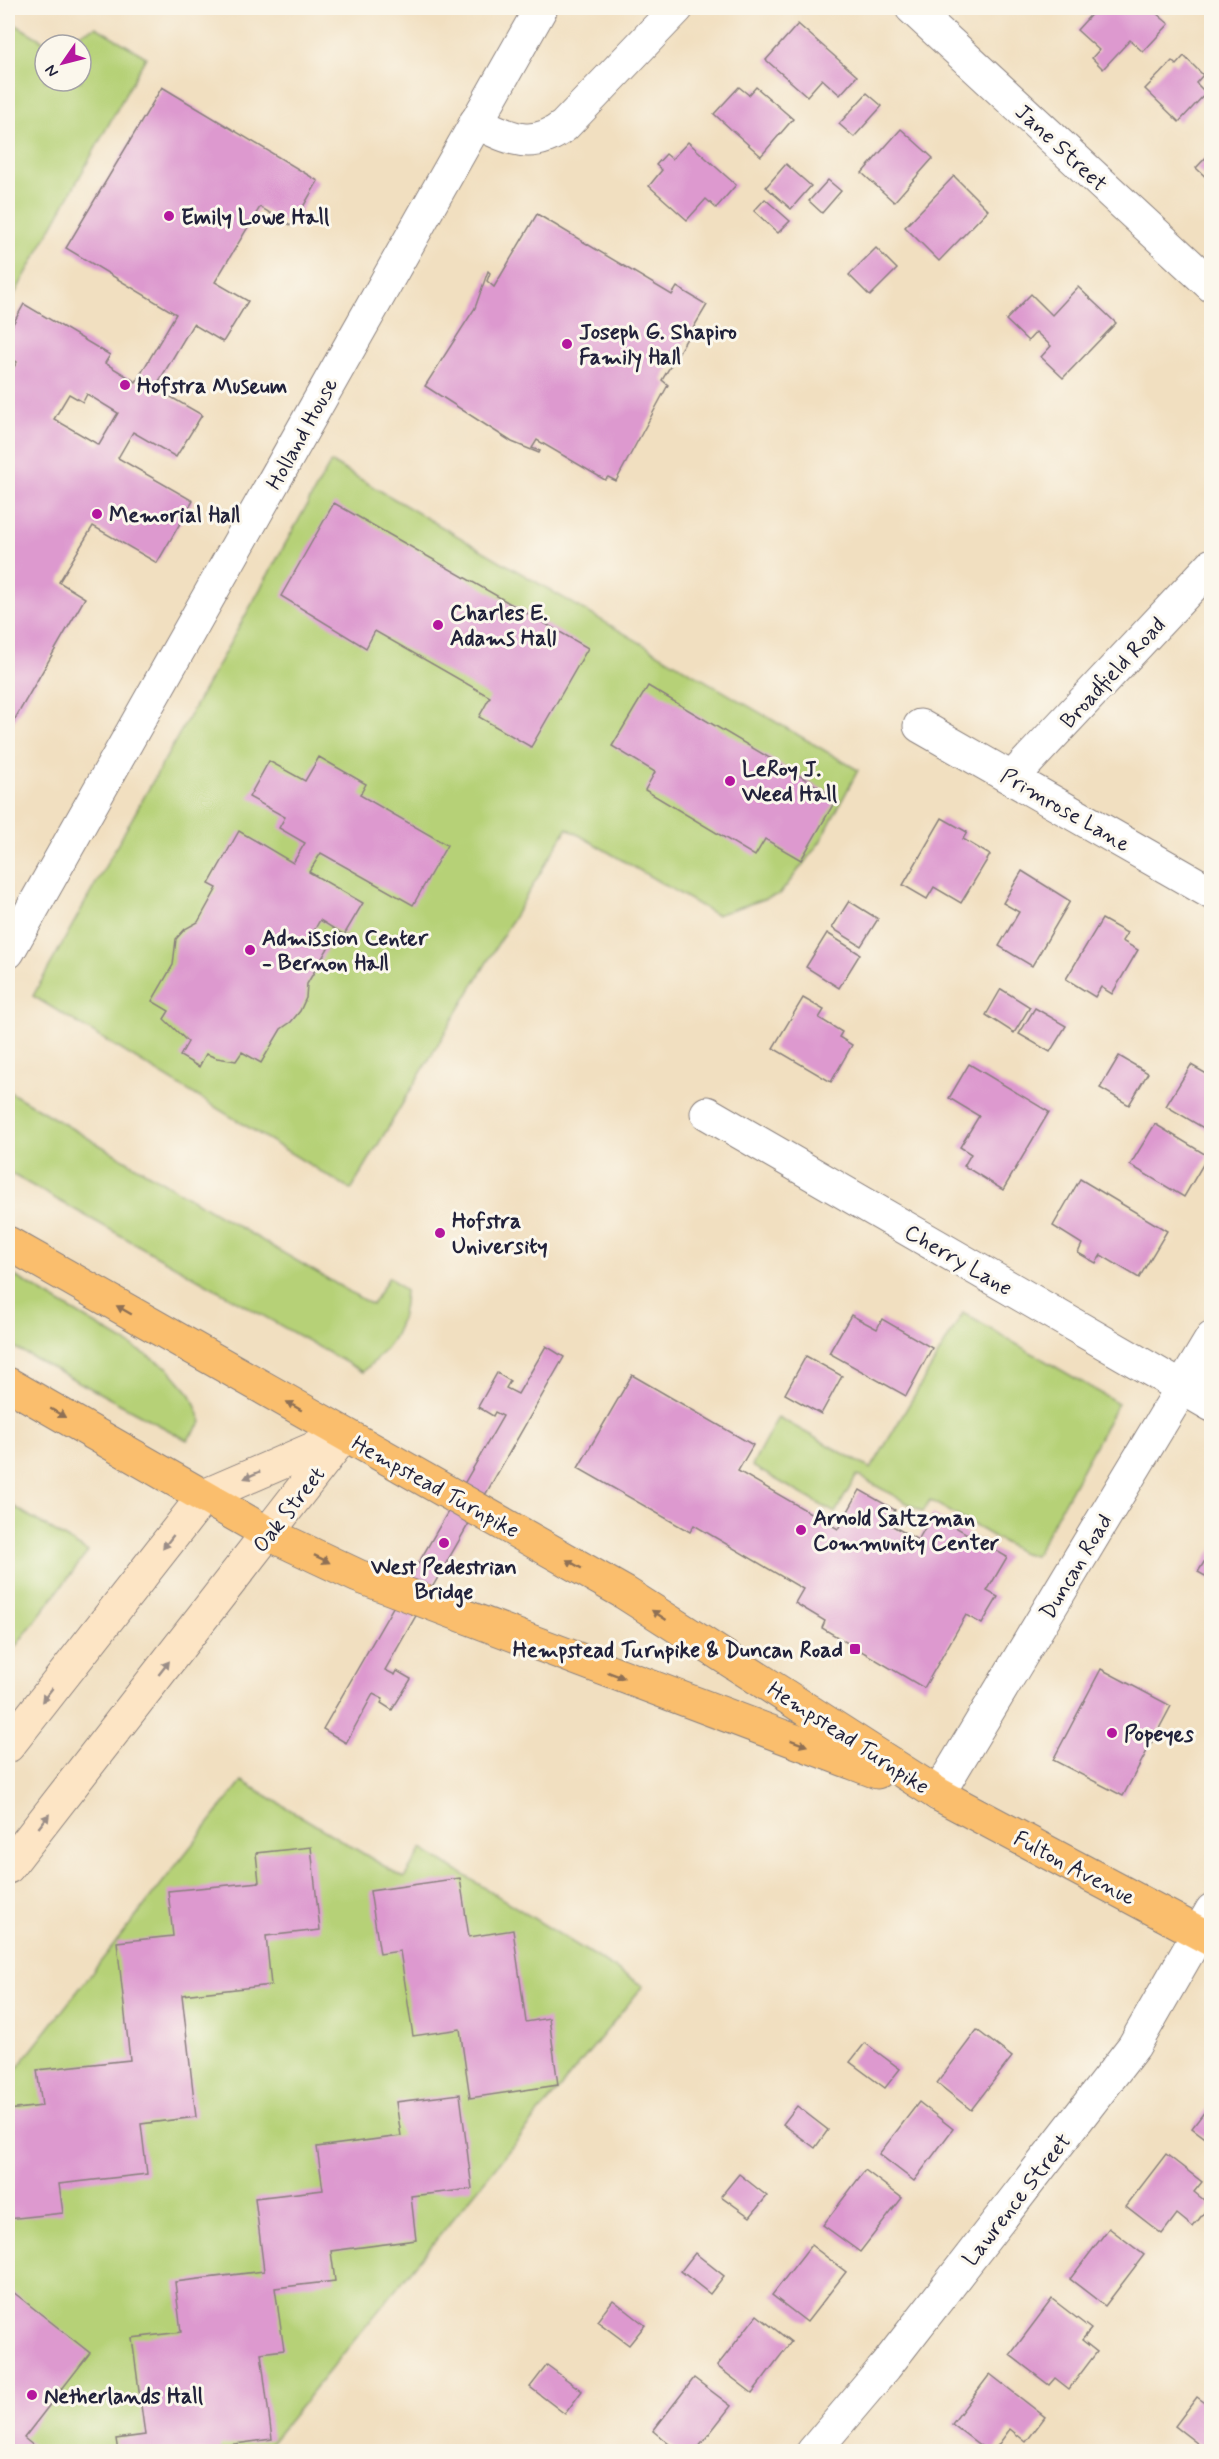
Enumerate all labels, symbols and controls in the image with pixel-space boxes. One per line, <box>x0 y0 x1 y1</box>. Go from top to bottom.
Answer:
north arrow <box>33 33 93 93</box>
text: N <box>40 60 64 81</box>
street label: Jane Street <box>1009 99 1113 198</box>
place label: Emily Lowe Hall <box>181 204 330 232</box>
marker: Emily Lowe Hall <box>162 209 176 223</box>
place label: Joseph G. Shapiro Family Hall <box>579 319 737 373</box>
marker: Joseph G. Shapiro Family Hall <box>560 337 574 351</box>
place label: Hofstra Museum <box>137 373 287 401</box>
street label: Holland House <box>260 373 345 495</box>
marker: Hofstra Museum <box>118 378 132 392</box>
place label: Memorial Hall <box>109 502 241 530</box>
marker: Memorial Hall <box>90 507 104 521</box>
place label: Charles E. Adams Hall <box>450 600 557 653</box>
street label: Broadfield Road <box>1055 612 1172 735</box>
marker: Charles E. Adams Hall <box>431 618 445 632</box>
place label: LeRoy J. Weed Hall <box>741 756 838 809</box>
street label: Primrose Lane <box>995 762 1135 859</box>
marker: LeRoy J. Weed Hall <box>723 774 737 788</box>
place label: Admission Center - Bernon Hall <box>262 925 429 978</box>
marker: Admission Center - Bernon Hall <box>243 943 257 957</box>
place label: Hofstra University <box>452 1208 548 1261</box>
street label: Cherry Lane <box>899 1219 1017 1303</box>
marker: Hofstra University <box>433 1226 447 1240</box>
one-way arrow <box>116 1304 132 1315</box>
one-way arrow <box>285 1401 302 1411</box>
one-way arrow <box>50 1407 66 1418</box>
street label: Hempstead Turnpike <box>346 1430 524 1545</box>
street label: Oak Street <box>247 1461 332 1559</box>
one-way arrow <box>243 1470 261 1480</box>
place label: Arnold Saltzman Community Center <box>813 1505 1000 1558</box>
street label: Duncan Road <box>1034 1509 1119 1625</box>
marker: Arnold Saltzman Community Center <box>794 1523 808 1537</box>
one-way arrow <box>162 1535 174 1550</box>
marker: West Pedestrian Bridge <box>437 1536 451 1550</box>
one-way arrow <box>313 1554 331 1564</box>
place label: West Pedestrian Bridge <box>370 1554 517 1608</box>
one-way arrow <box>565 1559 582 1569</box>
one-way arrow <box>651 1610 667 1621</box>
place label: Hempstead Turnpike & Duncan Road <box>513 1637 843 1665</box>
marker: Hempstead Turnpike & Duncan Road <box>848 1642 862 1656</box>
one-way arrow <box>157 1660 170 1676</box>
one-way arrow <box>607 1670 625 1680</box>
street label: Hempstead Turnpike <box>762 1676 934 1801</box>
one-way arrow <box>42 1688 54 1703</box>
place label: Popeyes <box>1124 1721 1194 1749</box>
marker: Popeyes <box>1105 1726 1119 1740</box>
one-way arrow <box>790 1738 808 1748</box>
one-way arrow <box>37 1814 49 1829</box>
street label: Fulton Avenue <box>1008 1825 1140 1913</box>
street label: Lawrence Street <box>957 2128 1078 2272</box>
place label: Netherlands Hall <box>44 2383 204 2411</box>
marker: Netherlands Hall <box>25 2388 39 2402</box>

